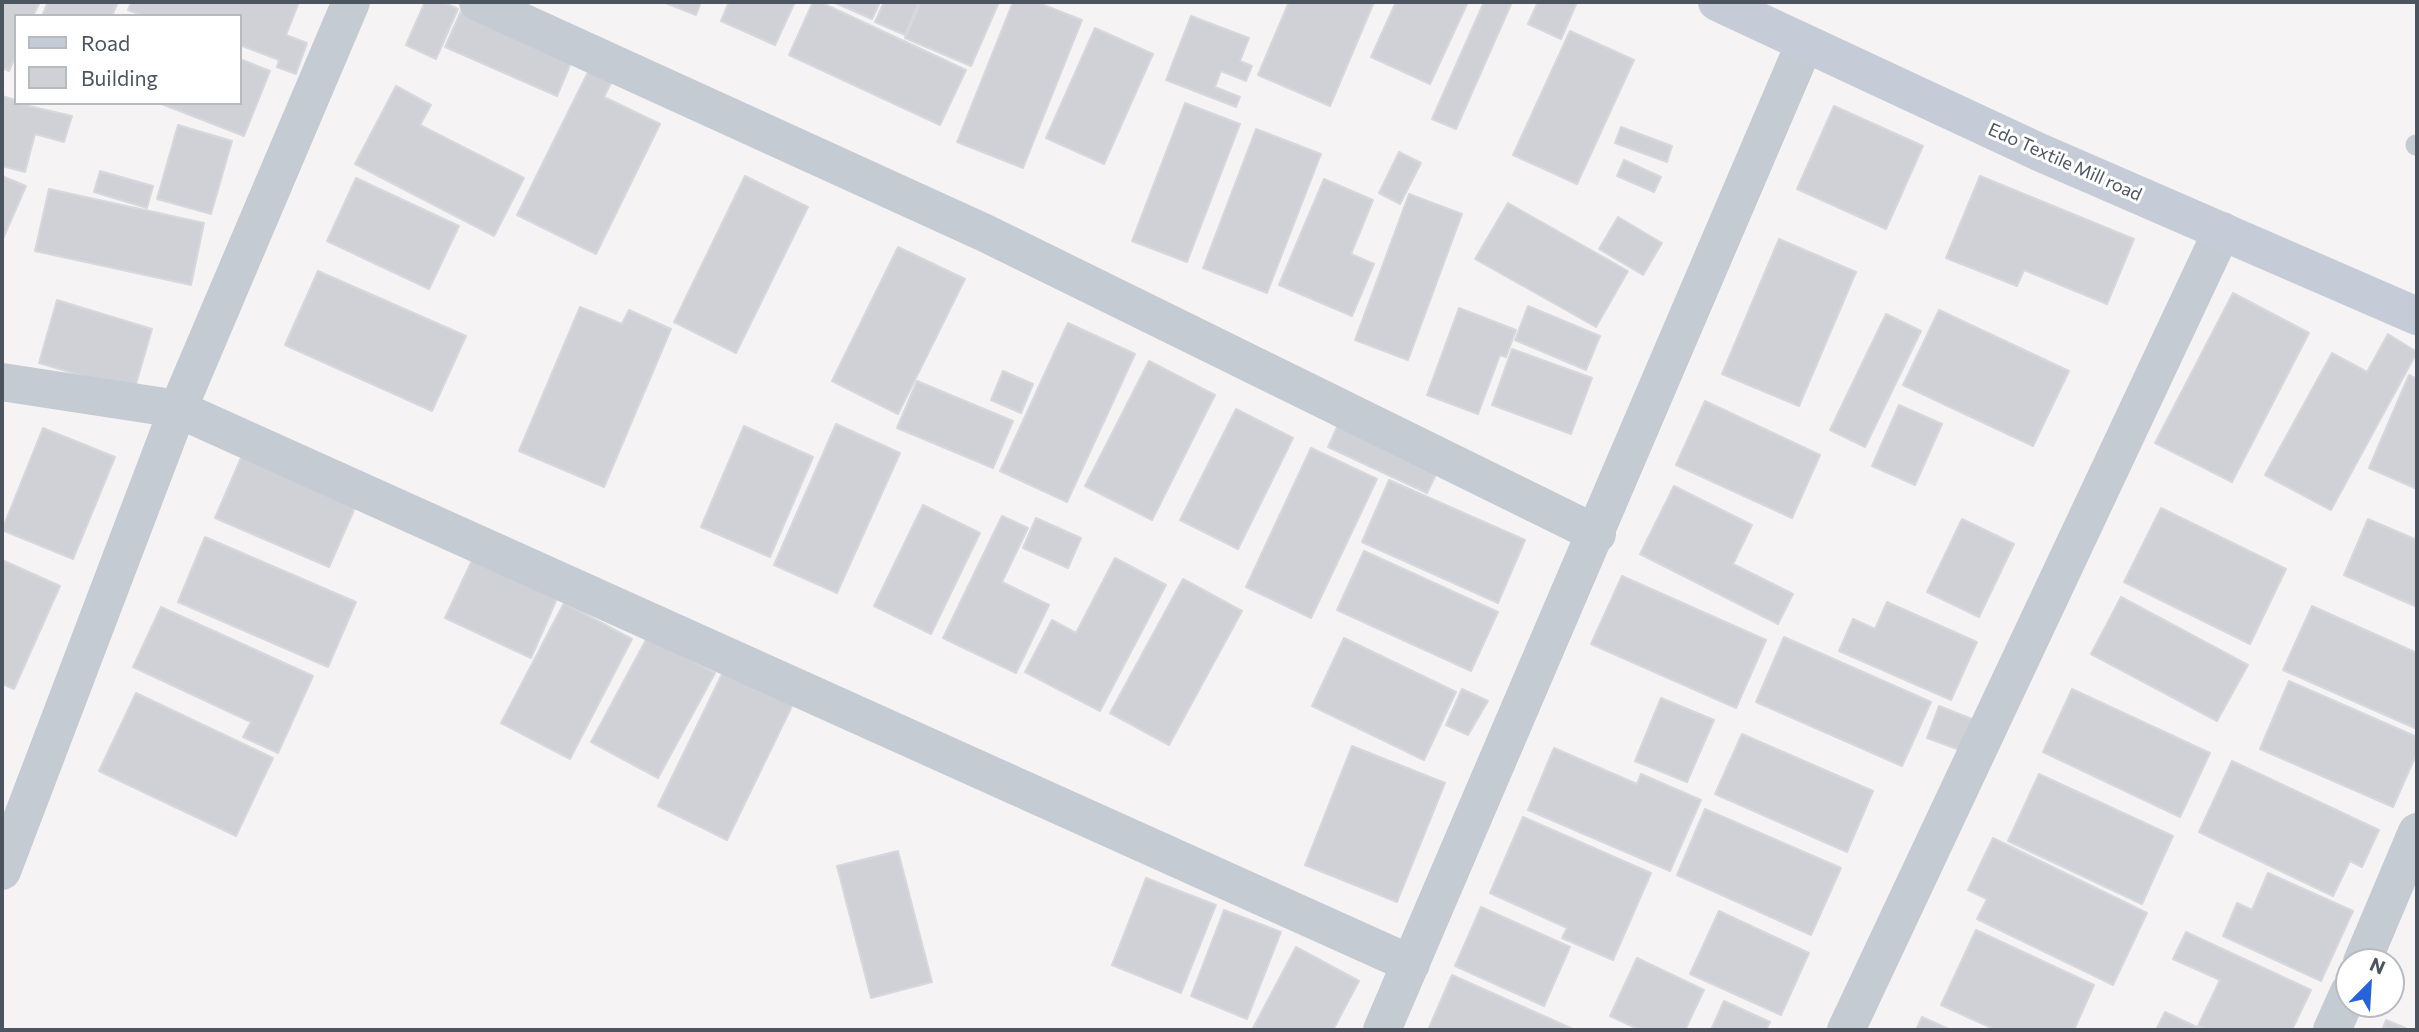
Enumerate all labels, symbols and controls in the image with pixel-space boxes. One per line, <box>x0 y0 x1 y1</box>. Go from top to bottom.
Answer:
legend <box>14 14 242 105</box>
text: Road <box>81 30 130 55</box>
text: Building <box>81 65 158 90</box>
street label: Edo Textile Mill road <box>1985 118 2145 206</box>
north arrow <box>2335 948 2405 1018</box>
text: N <box>2367 952 2389 979</box>

